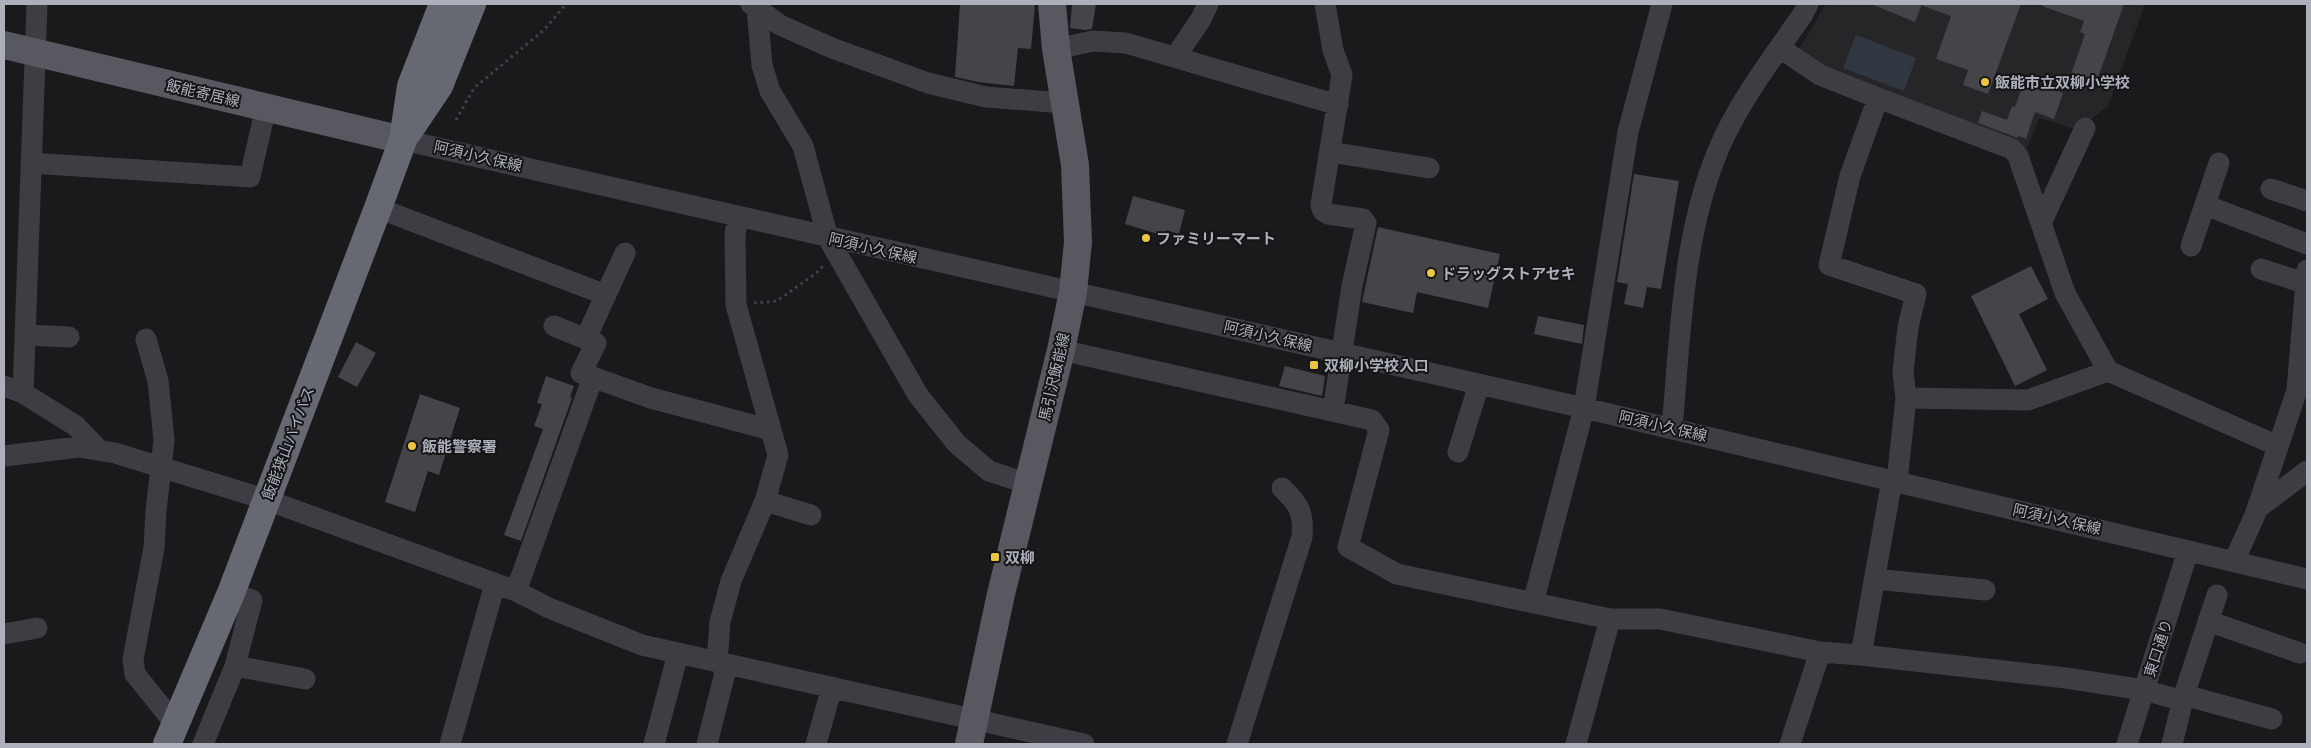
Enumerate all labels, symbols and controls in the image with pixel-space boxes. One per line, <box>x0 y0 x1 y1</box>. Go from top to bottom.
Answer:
place label: 飯能市立双柳小学校 <box>1995 74 2130 91</box>
street label: 飯能寄居線 <box>165 76 241 110</box>
marker: 飯能市立双柳小学校 <box>1979 76 1991 88</box>
street label: 阿須小久保線 <box>432 138 524 174</box>
street label: 阿須小久保線 <box>827 230 919 266</box>
place label: ファミリーマート <box>1156 230 1276 247</box>
marker: ファミリーマート <box>1140 232 1152 244</box>
place label: ドラッグストアセキ <box>1441 265 1576 282</box>
marker: ドラッグストアセキ <box>1425 267 1437 279</box>
street label: 阿須小久保線 <box>1222 318 1314 354</box>
street label: 馬引沢飯能線 <box>1036 331 1072 423</box>
place label: 双柳小学校入口 <box>1324 357 1429 374</box>
marker: 双柳小学校入口 <box>1308 359 1320 371</box>
street label: 飯能狭山バイパス <box>259 384 317 502</box>
street label: 阿須小久保線 <box>1617 408 1709 444</box>
place label: 飯能警察署 <box>422 438 497 455</box>
marker: 飯能警察署 <box>406 440 418 452</box>
street label: 阿須小久保線 <box>2011 501 2103 537</box>
place label: 双柳 <box>1005 549 1035 566</box>
marker: 双柳 <box>989 551 1001 563</box>
street label: 東口通り <box>2141 617 2175 679</box>

